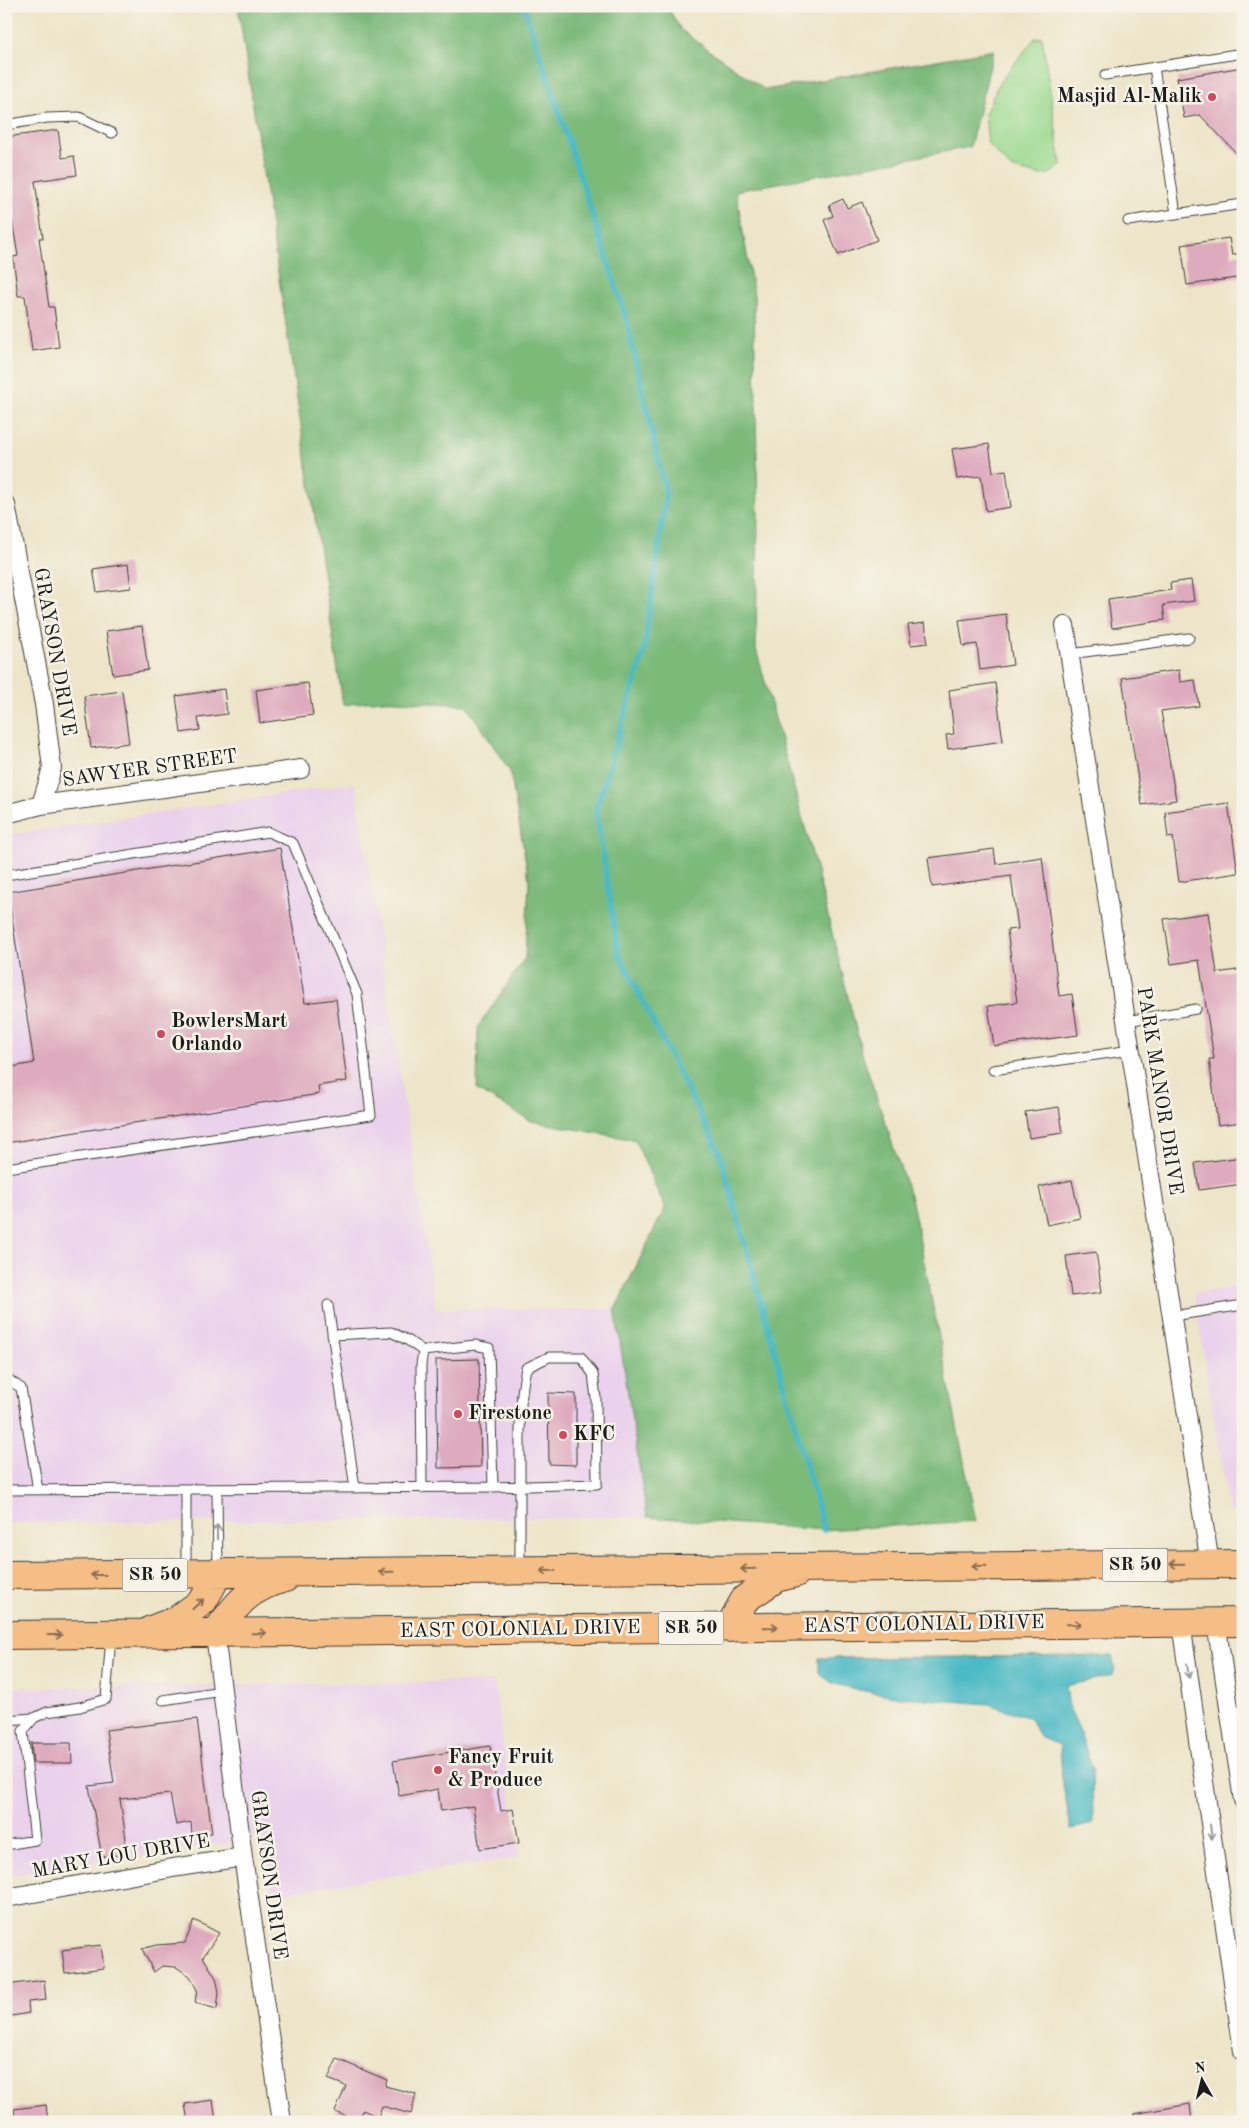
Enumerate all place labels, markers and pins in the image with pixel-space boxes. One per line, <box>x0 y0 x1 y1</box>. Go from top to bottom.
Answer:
place label: Masjid Al-Malik <box>1057 87 1202 107</box>
marker: Masjid Al-Malik <box>1206 91 1218 103</box>
place label: BowlersMart Orlando <box>171 1012 287 1055</box>
marker: BowlersMart Orlando <box>155 1028 167 1040</box>
place label: Firestone <box>468 1404 552 1424</box>
marker: Firestone <box>452 1408 464 1420</box>
place label: KFC <box>573 1425 615 1445</box>
marker: KFC <box>557 1429 569 1441</box>
place label: Fancy Fruit & Produce <box>448 1748 554 1791</box>
marker: Fancy Fruit & Produce <box>432 1764 444 1776</box>

